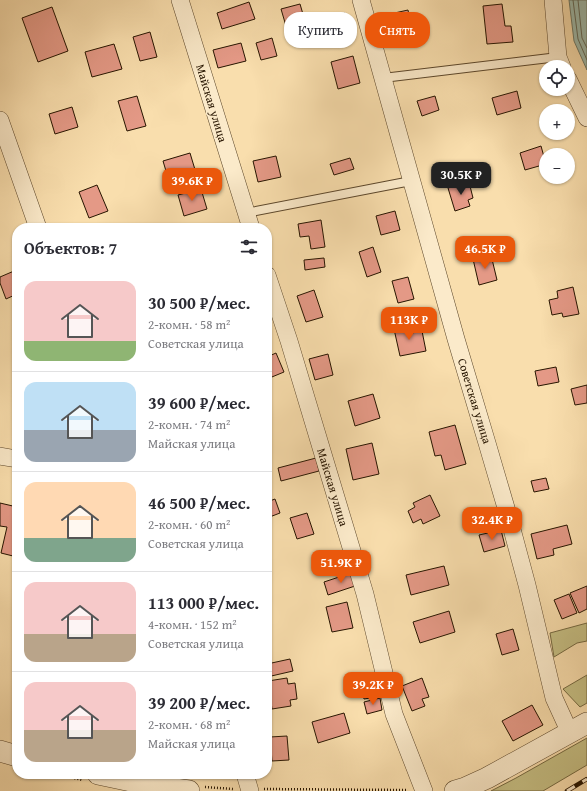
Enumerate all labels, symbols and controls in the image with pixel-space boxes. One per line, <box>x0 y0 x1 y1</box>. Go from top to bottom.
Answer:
chip: Купить <box>284 12 357 48</box>
chip: Снять <box>365 12 430 48</box>
map controls <box>539 60 575 184</box>
button: locate <box>539 60 575 96</box>
street label: Майская улица <box>192 62 232 144</box>
button: + <box>539 104 575 140</box>
button: − <box>539 148 575 184</box>
pin: 30.5K ₽ <box>424 162 498 196</box>
text: 30.5K ₽ <box>440 165 482 184</box>
pin: 39.6K ₽ <box>155 168 229 202</box>
text: 39.6K ₽ <box>171 171 213 190</box>
text: Объектов: 7 <box>24 235 117 260</box>
icon: filters <box>238 236 260 258</box>
pin: 46.5K ₽ <box>448 236 522 270</box>
text: 46.5K ₽ <box>464 239 506 258</box>
text: 30 500 ₽/мес. <box>148 290 250 315</box>
icon: home <box>56 297 104 345</box>
pin: 113K ₽ <box>376 307 442 341</box>
text: 113K ₽ <box>390 310 428 329</box>
text: 2-комн. · 58 m² <box>148 315 230 334</box>
text: Советская улица <box>148 334 244 353</box>
street label: Советская улица <box>454 356 496 446</box>
text: 39 600 ₽/мес. <box>148 390 250 415</box>
icon: home <box>56 398 104 446</box>
text: 2-комн. · 74 m² <box>148 415 230 434</box>
text: Майская улица <box>148 434 235 453</box>
street label: Майская улица <box>313 446 353 528</box>
text: 46 500 ₽/мес. <box>148 490 250 515</box>
icon: home <box>56 498 104 546</box>
pin: 32.4K ₽ <box>455 507 529 541</box>
text: 32.4K ₽ <box>471 510 513 529</box>
text: 2-комн. · 60 m² <box>148 515 230 534</box>
text: Советская улица <box>148 534 244 553</box>
pin: 51.9K ₽ <box>304 550 378 584</box>
text: 51.9K ₽ <box>320 553 362 572</box>
text: 113 000 ₽/мес. <box>148 590 259 615</box>
icon: home <box>56 598 104 646</box>
text: 4-комн. · 152 m² <box>148 615 237 634</box>
text: Советская улица <box>148 634 244 653</box>
pin: 39.2K ₽ <box>336 672 410 706</box>
text: 39.2K ₽ <box>352 675 394 694</box>
text: 39 200 ₽/мес. <box>148 690 250 715</box>
icon: home <box>56 698 104 746</box>
text: 2-комн. · 68 m² <box>148 715 230 734</box>
text: Майская улица <box>148 734 235 753</box>

